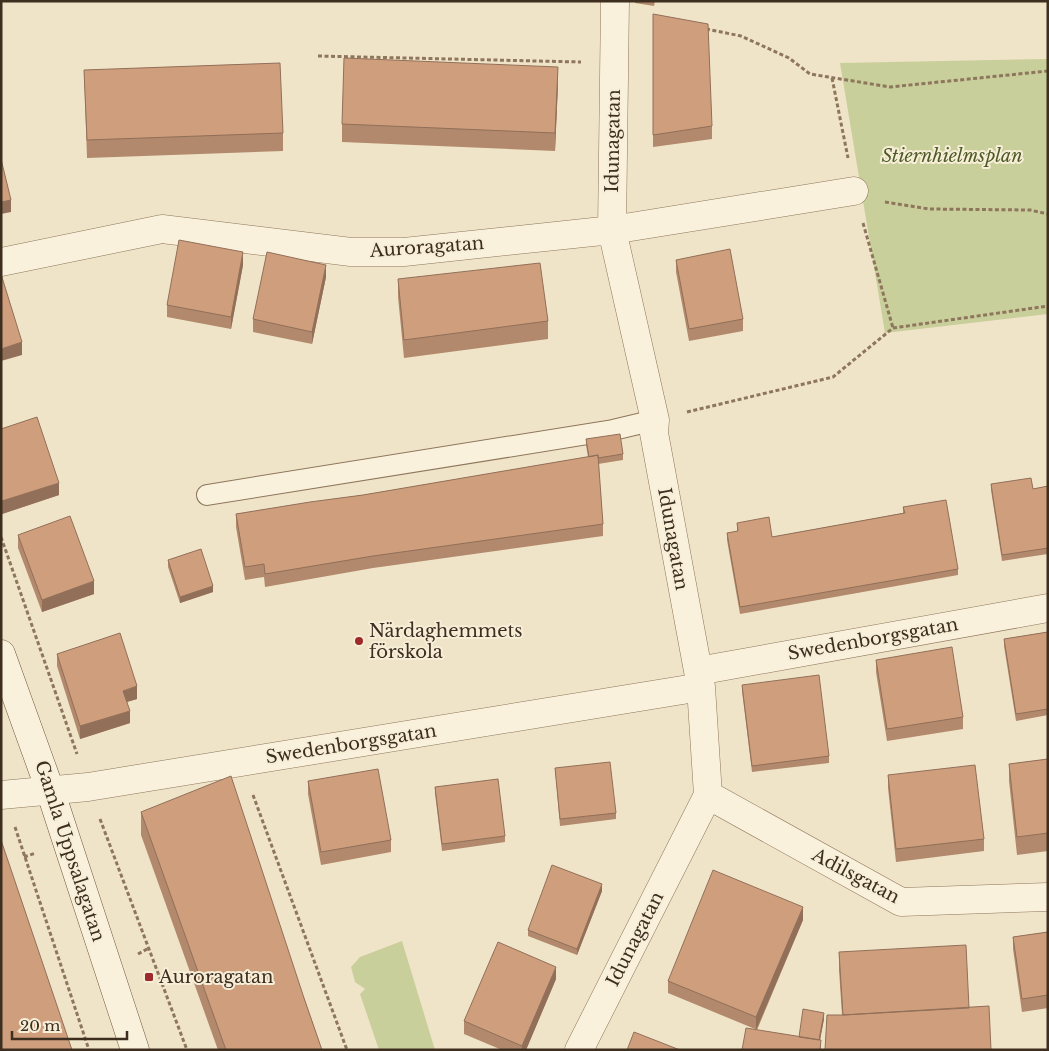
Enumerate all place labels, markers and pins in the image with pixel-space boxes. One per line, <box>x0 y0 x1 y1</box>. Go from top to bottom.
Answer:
place label: Närdaghemmets förskola <box>369 620 522 663</box>
marker: Närdaghemmets förskola <box>353 635 365 647</box>
place label: Auroragatan <box>158 966 273 988</box>
marker: Auroragatan <box>143 971 155 983</box>

